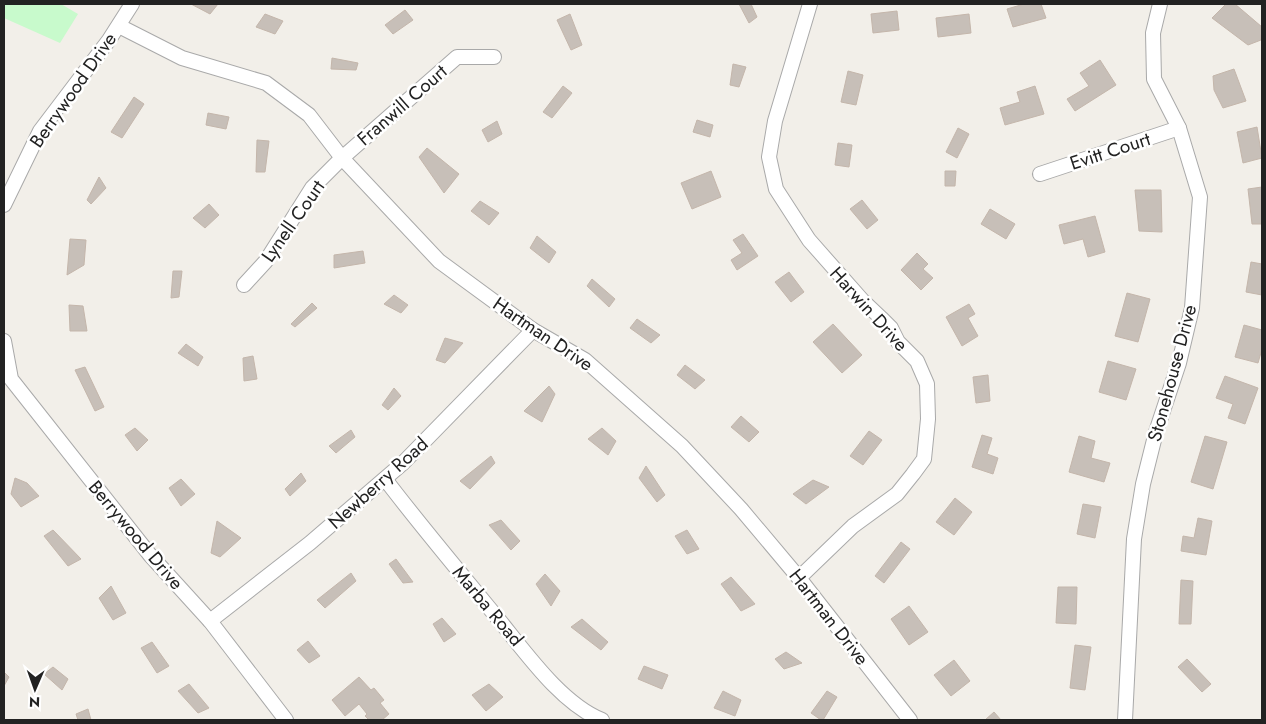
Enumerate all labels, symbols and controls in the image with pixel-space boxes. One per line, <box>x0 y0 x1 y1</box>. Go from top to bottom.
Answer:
street label: Berrywood Drive <box>23 27 123 153</box>
street label: Franwill Court <box>351 58 453 152</box>
street label: Evitt Court <box>1066 125 1154 177</box>
street label: Lynell Court <box>255 174 331 267</box>
street label: Harwin Drive <box>824 261 914 357</box>
street label: Hartman Drive <box>487 290 599 378</box>
street label: Stonehouse Drive <box>1141 301 1203 445</box>
street label: Newberry Road <box>322 431 434 535</box>
street label: Berrywood Drive <box>82 475 190 596</box>
street label: Marba Road <box>446 560 530 652</box>
street label: Hartman Drive <box>783 563 875 671</box>
north arrow <box>10 664 60 714</box>
text: N <box>29 692 40 712</box>

